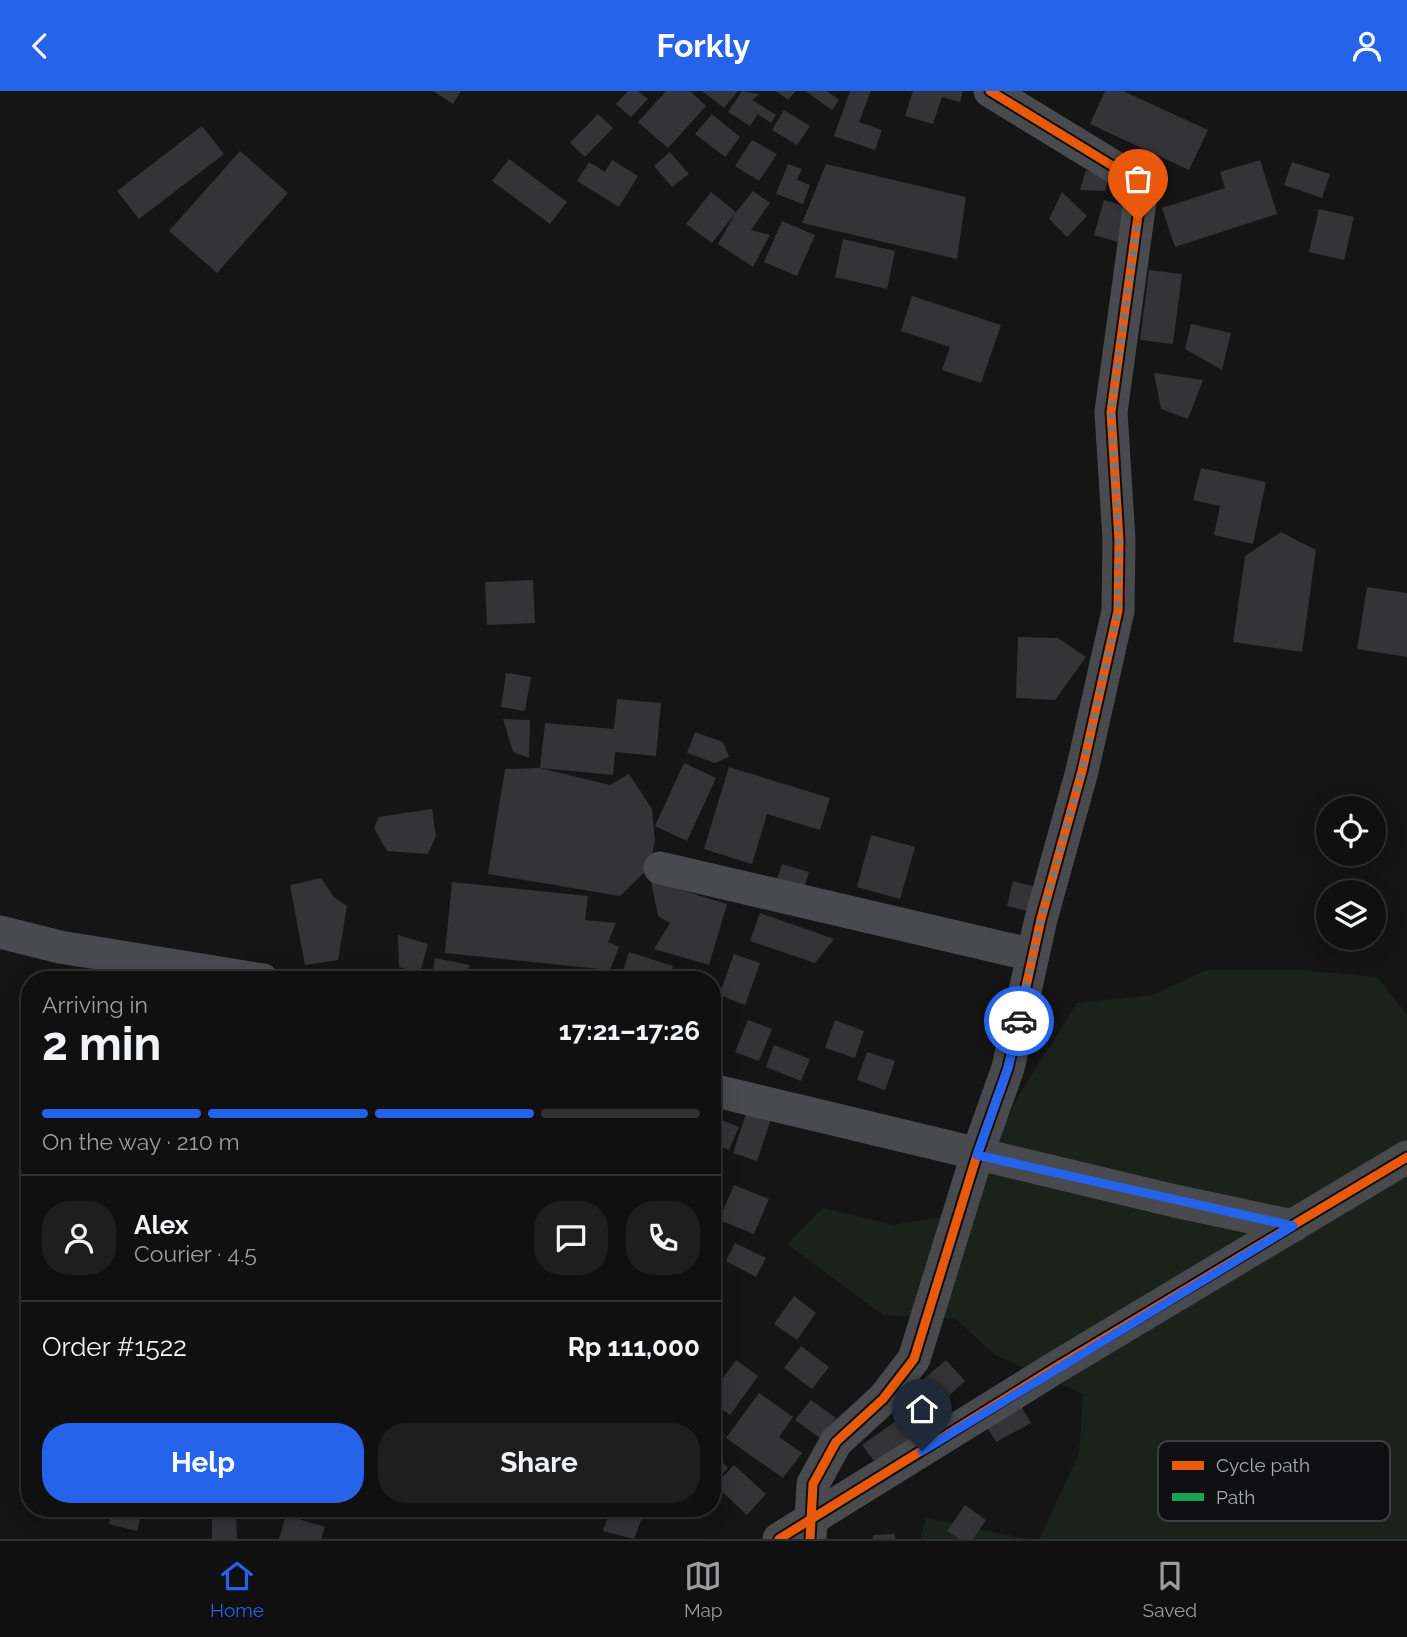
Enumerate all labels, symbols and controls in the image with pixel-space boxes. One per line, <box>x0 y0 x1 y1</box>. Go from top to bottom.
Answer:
icon: back <box>21 27 59 65</box>
text: Forkly <box>657 27 750 64</box>
icon: person <box>1348 27 1386 65</box>
pin <box>1108 149 1168 221</box>
icon: bag <box>1119 160 1157 198</box>
map controls <box>1316 796 1386 950</box>
button: locate <box>1316 796 1386 866</box>
button: layers <box>1316 880 1386 950</box>
courier <box>984 986 1054 1056</box>
text: Arriving in <box>42 991 148 1018</box>
icon: car <box>1000 1002 1038 1040</box>
text: 17:21–17:26 <box>559 1016 700 1046</box>
text: 2 min <box>42 1017 161 1071</box>
text: On the way · 210 m <box>42 1128 240 1155</box>
button: person <box>42 1201 116 1275</box>
button: chat <box>534 1201 608 1275</box>
button: phone <box>626 1201 700 1275</box>
text: Alex <box>134 1210 189 1240</box>
text: Courier · 4.5 <box>134 1240 257 1267</box>
text: Order #1522 <box>42 1332 187 1362</box>
text: Rp 111,000 <box>568 1332 700 1362</box>
pin <box>892 1379 952 1451</box>
icon: home <box>903 1390 941 1428</box>
button: Help <box>42 1423 364 1503</box>
button: Share <box>378 1423 700 1503</box>
legend <box>1158 1441 1390 1521</box>
text: Cycle path <box>1216 1454 1310 1476</box>
text: Path <box>1216 1486 1255 1508</box>
tab: Home <box>210 1557 264 1621</box>
tab: Map <box>684 1557 723 1621</box>
tab: Saved <box>1143 1557 1197 1621</box>

